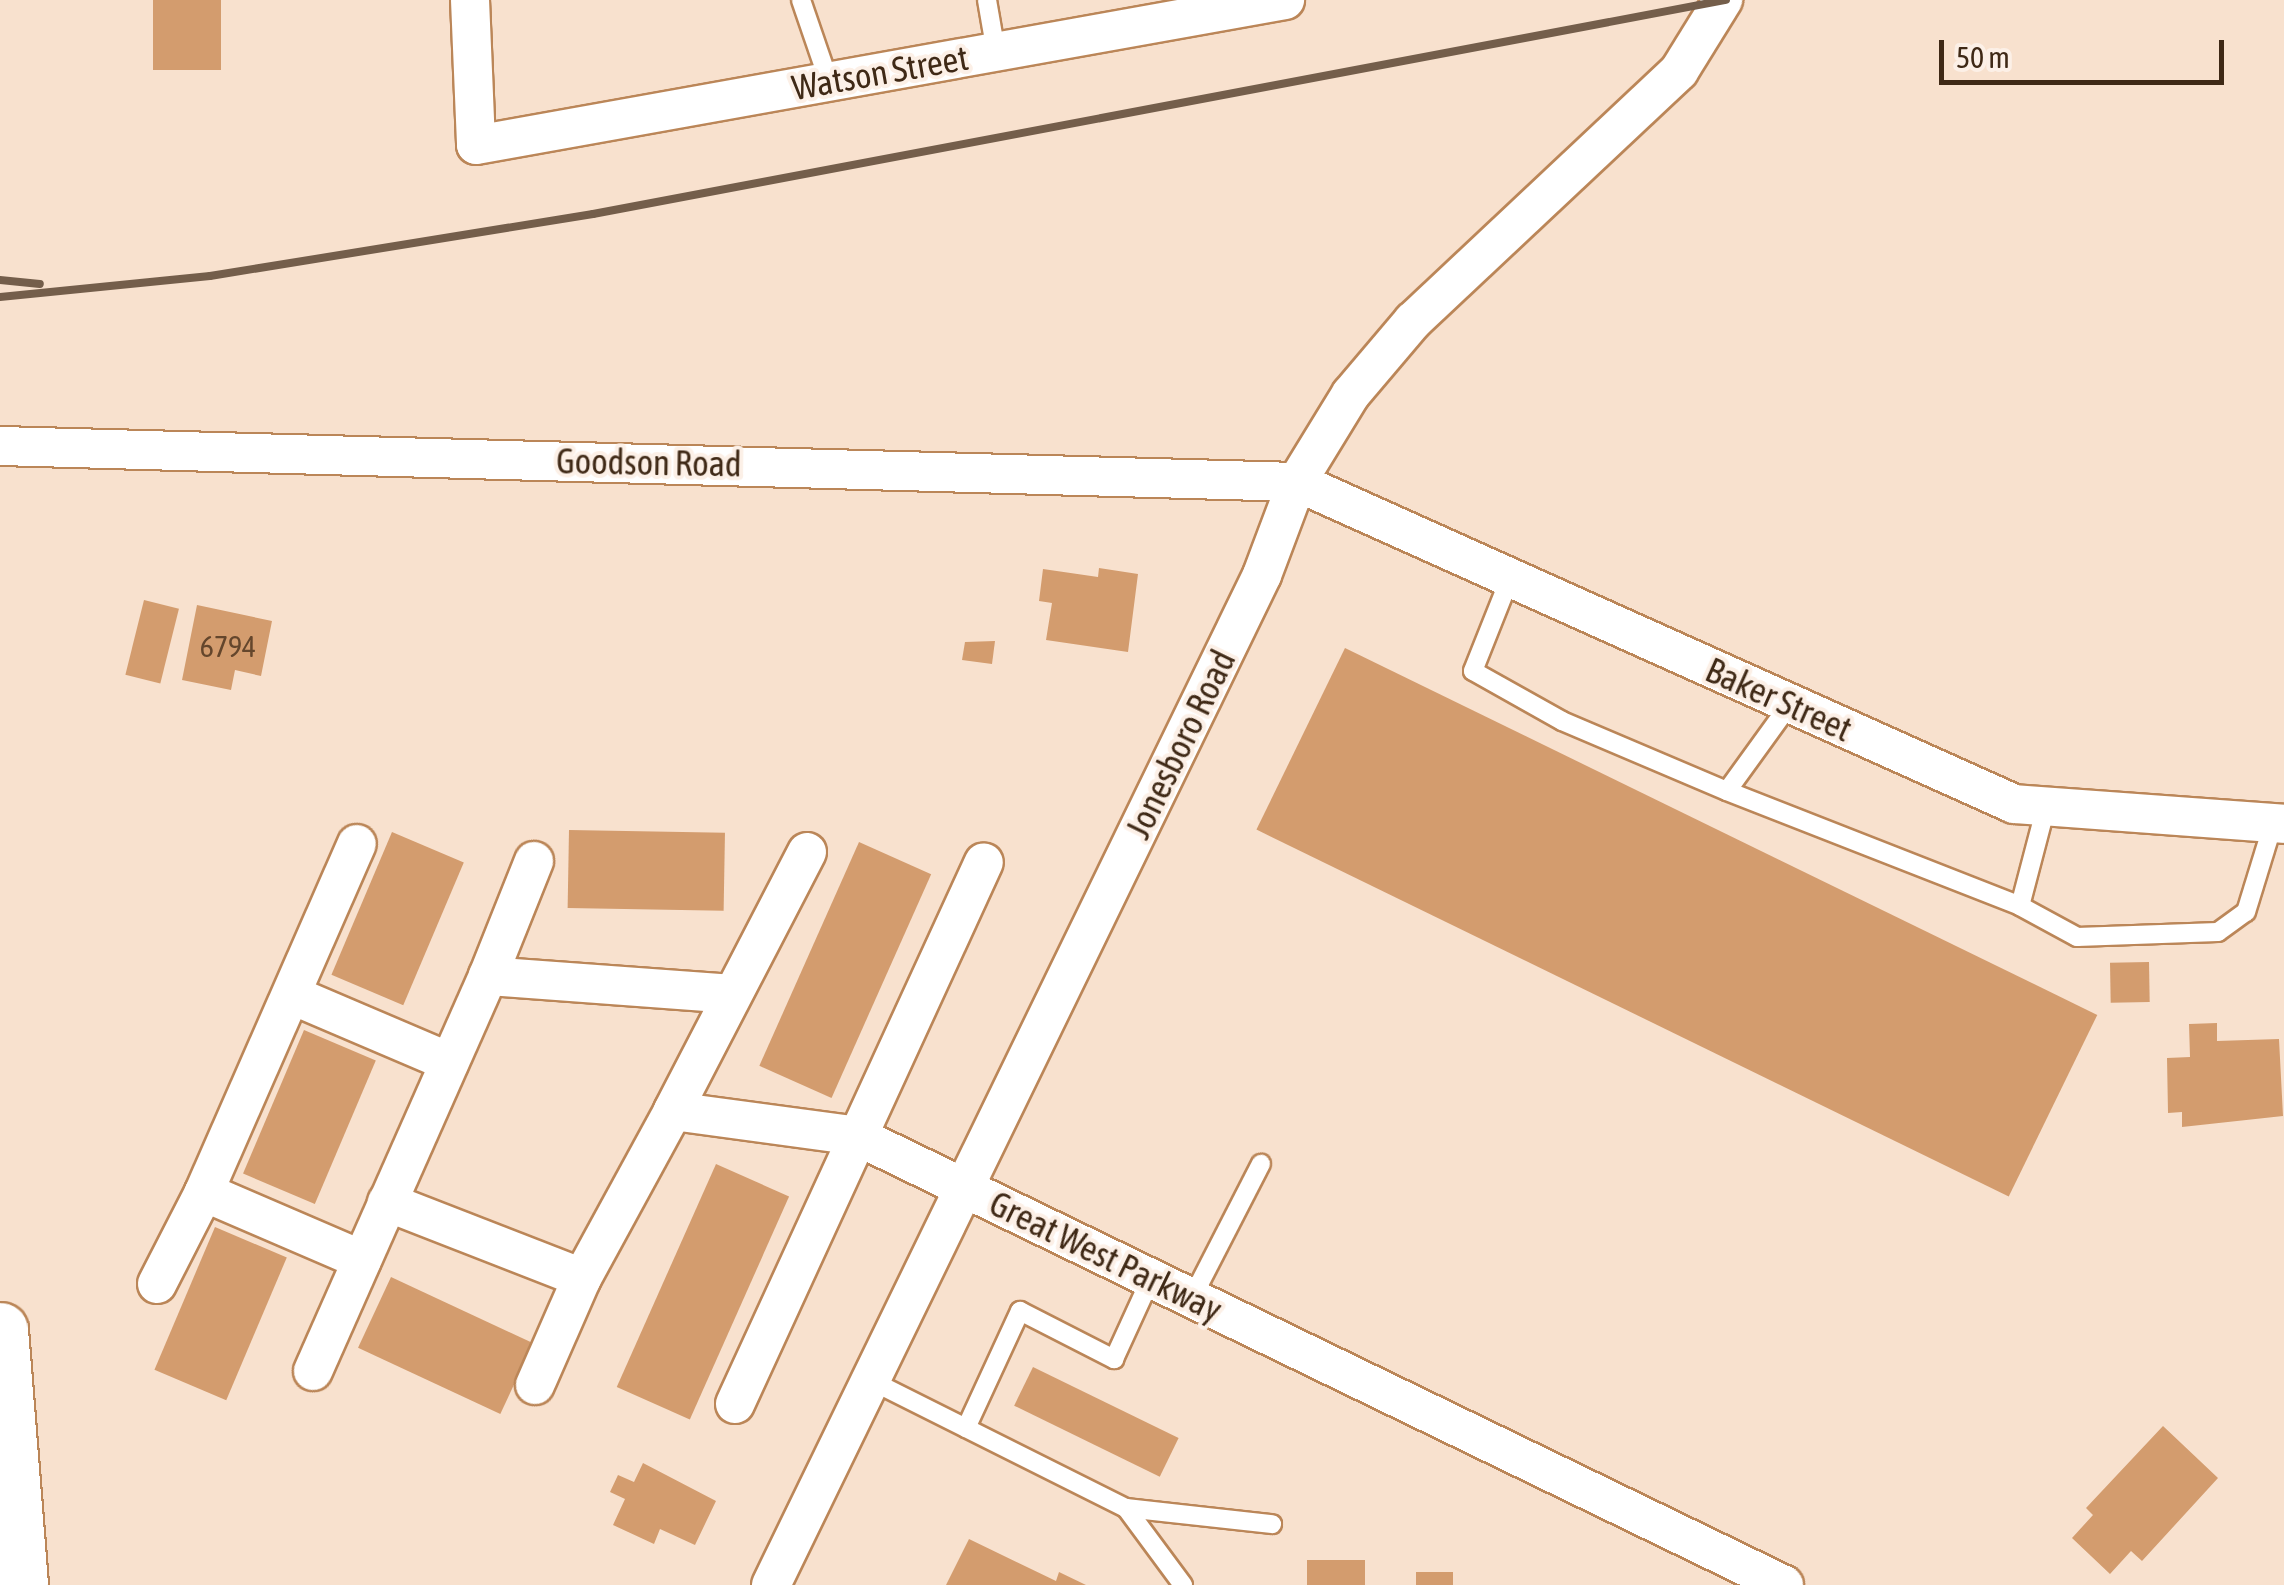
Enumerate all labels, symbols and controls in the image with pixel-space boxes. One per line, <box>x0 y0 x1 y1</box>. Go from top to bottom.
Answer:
scale bar <box>1944 20 2229 82</box>
street label: Watson Street <box>789 36 971 108</box>
text: 50 m <box>1956 40 2010 74</box>
street label: Goodson Road <box>556 439 742 485</box>
house number: 6794 <box>200 628 256 664</box>
street label: Jonesboro Road <box>1116 643 1244 845</box>
street label: Baker Street <box>1699 648 1859 750</box>
street label: Great West Parkway <box>983 1182 1229 1330</box>

